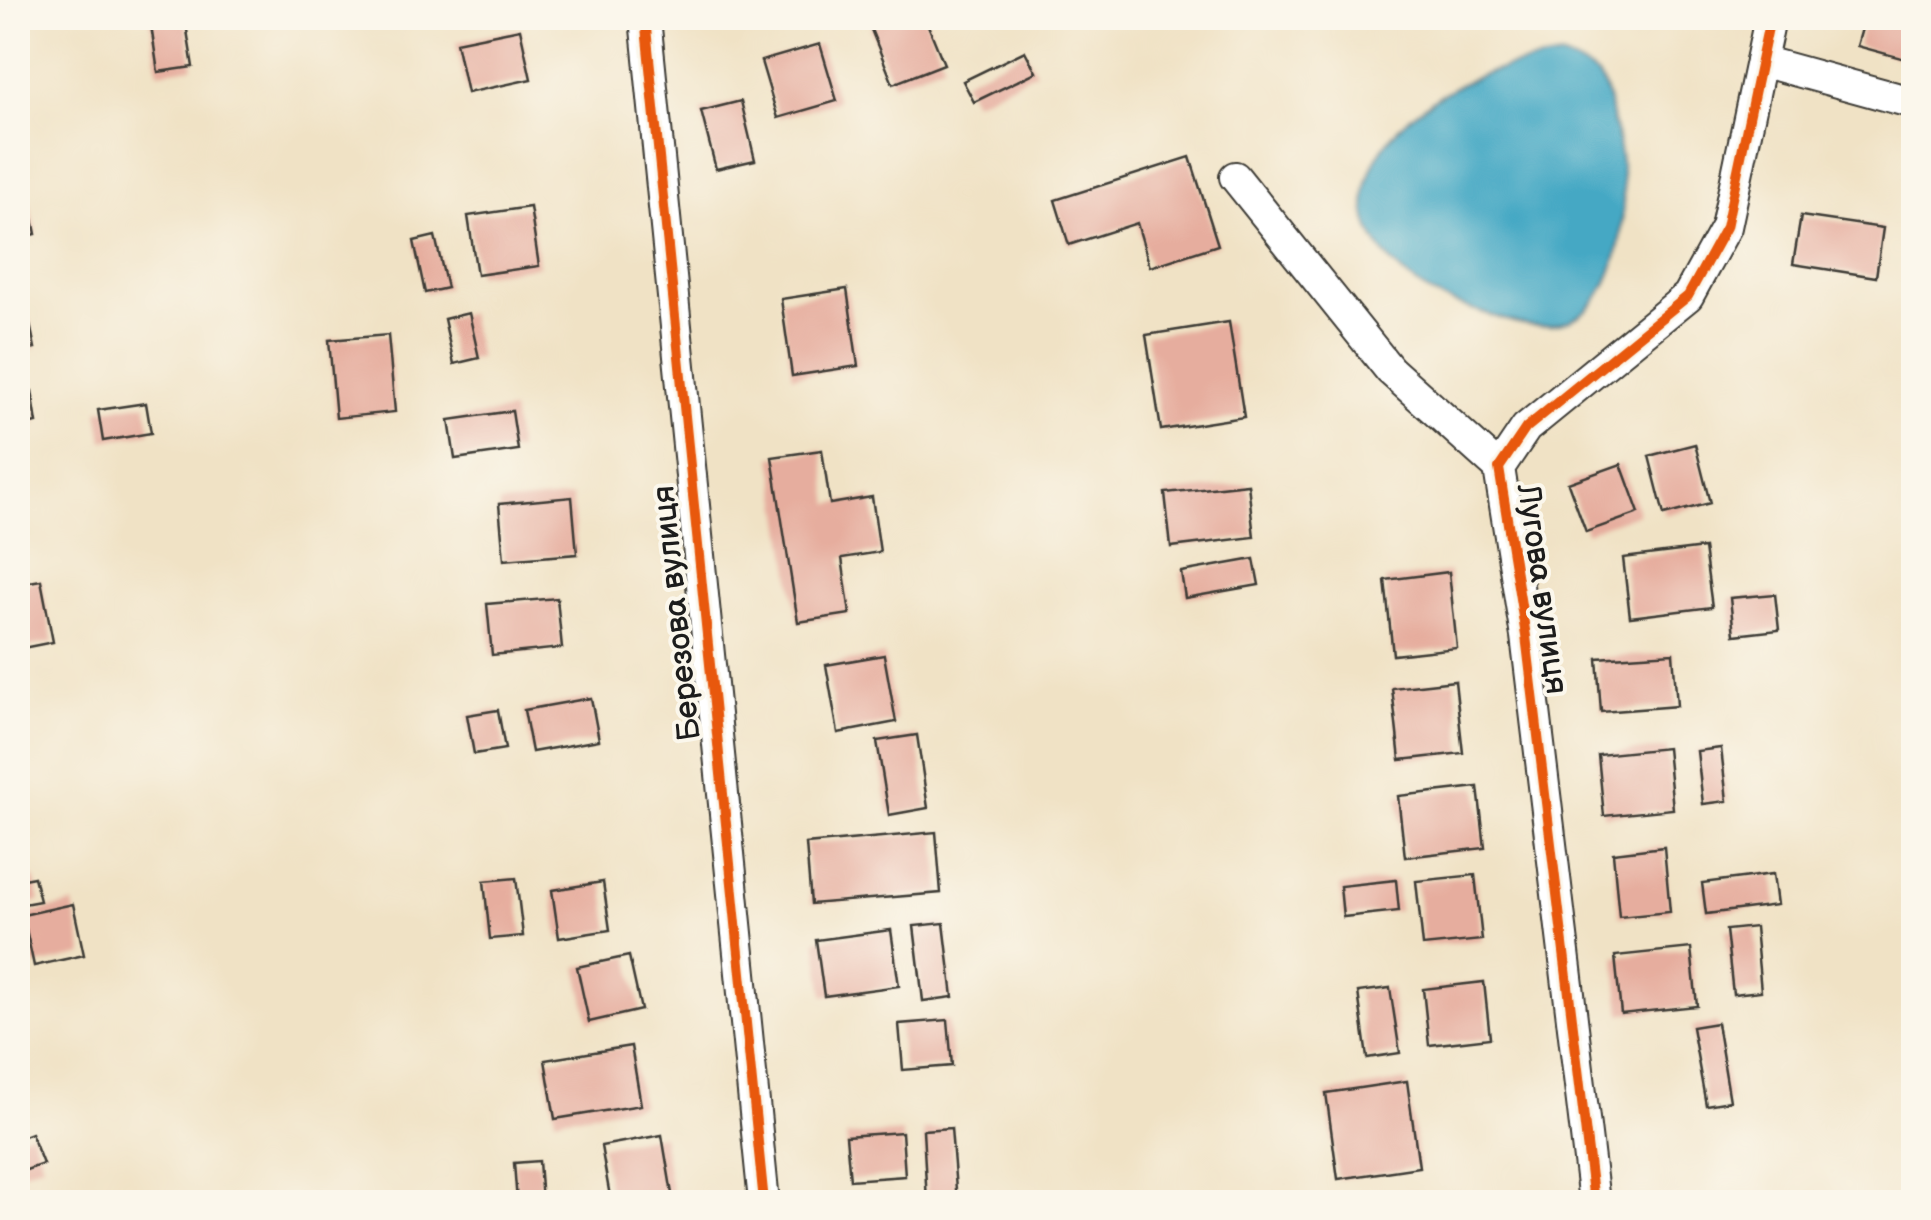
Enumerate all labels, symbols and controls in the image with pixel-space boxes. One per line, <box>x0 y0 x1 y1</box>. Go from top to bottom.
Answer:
street label: Лугова вулиця <box>1508 480 1576 697</box>
street label: Березова вулиця <box>644 483 710 743</box>

